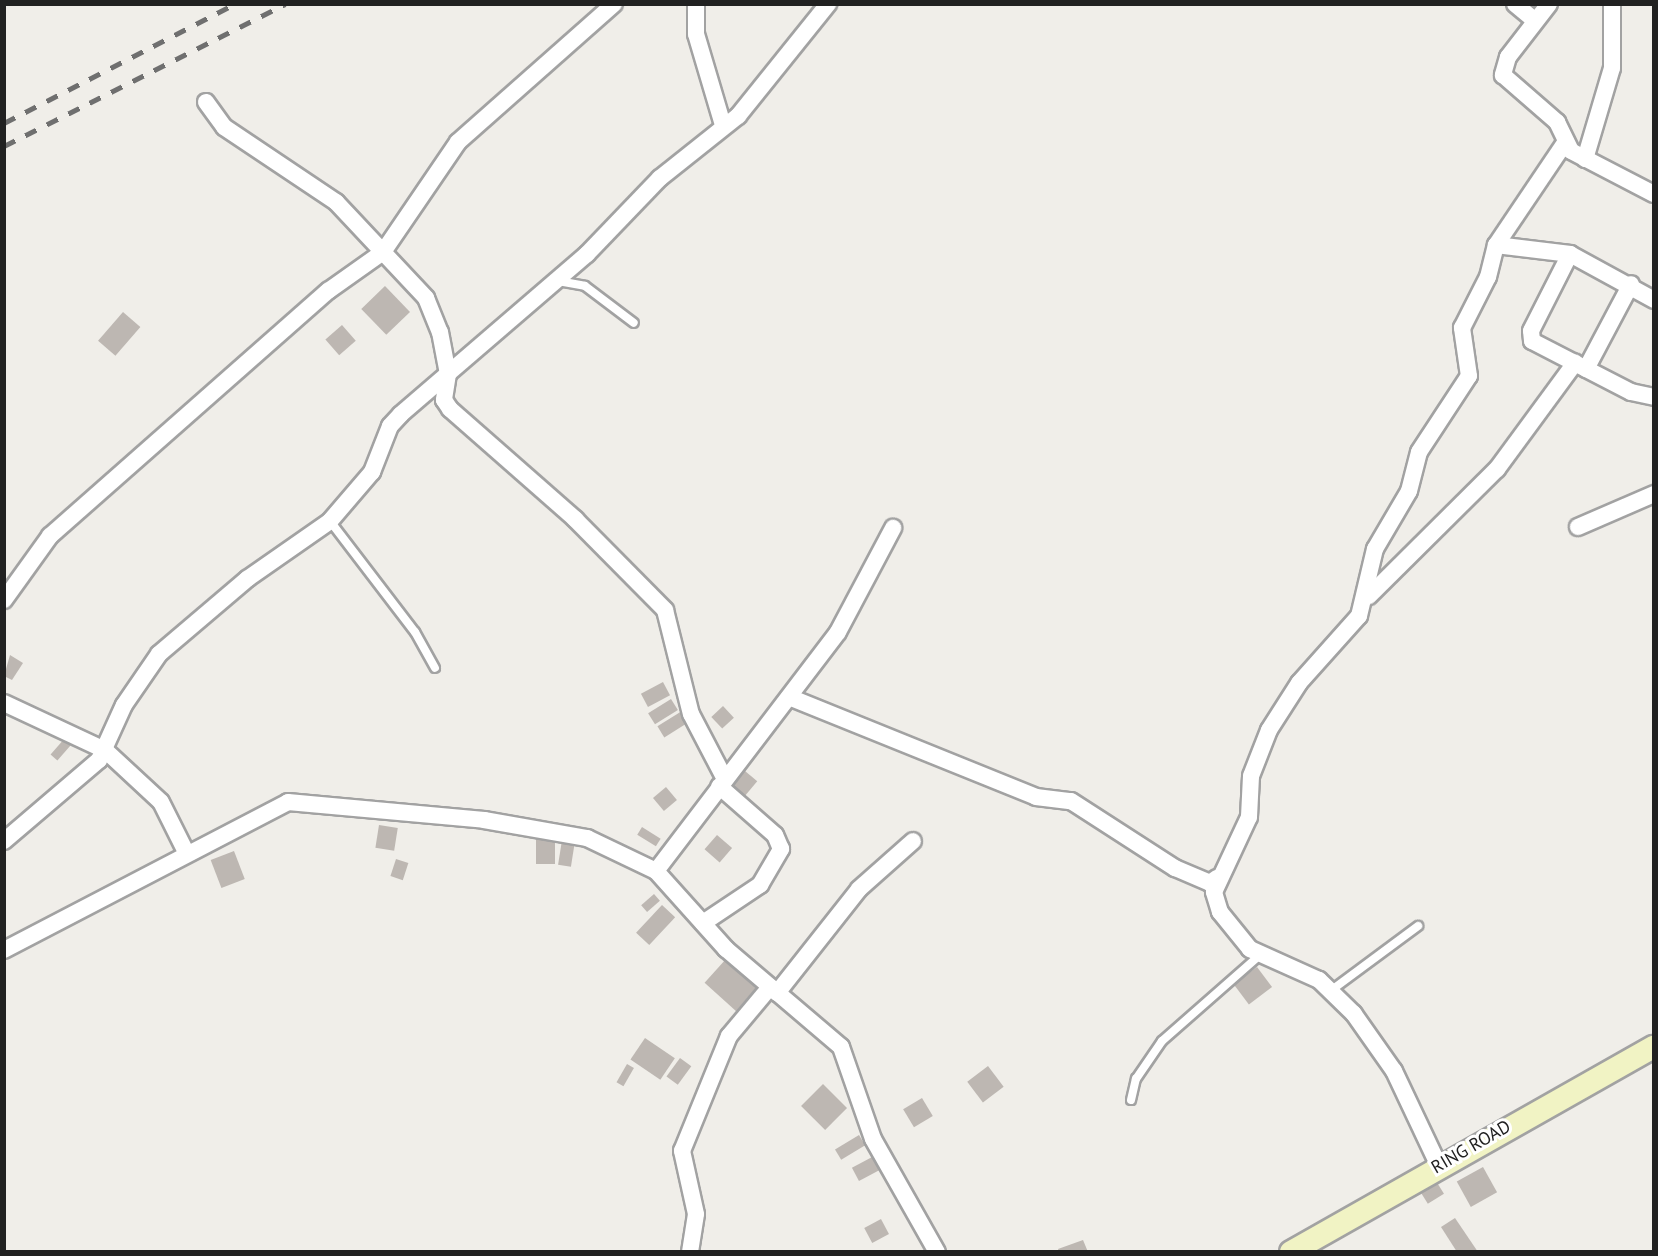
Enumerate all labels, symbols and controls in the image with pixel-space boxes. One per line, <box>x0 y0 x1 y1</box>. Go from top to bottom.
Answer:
street label: RING ROAD <box>1428 1116 1514 1178</box>

